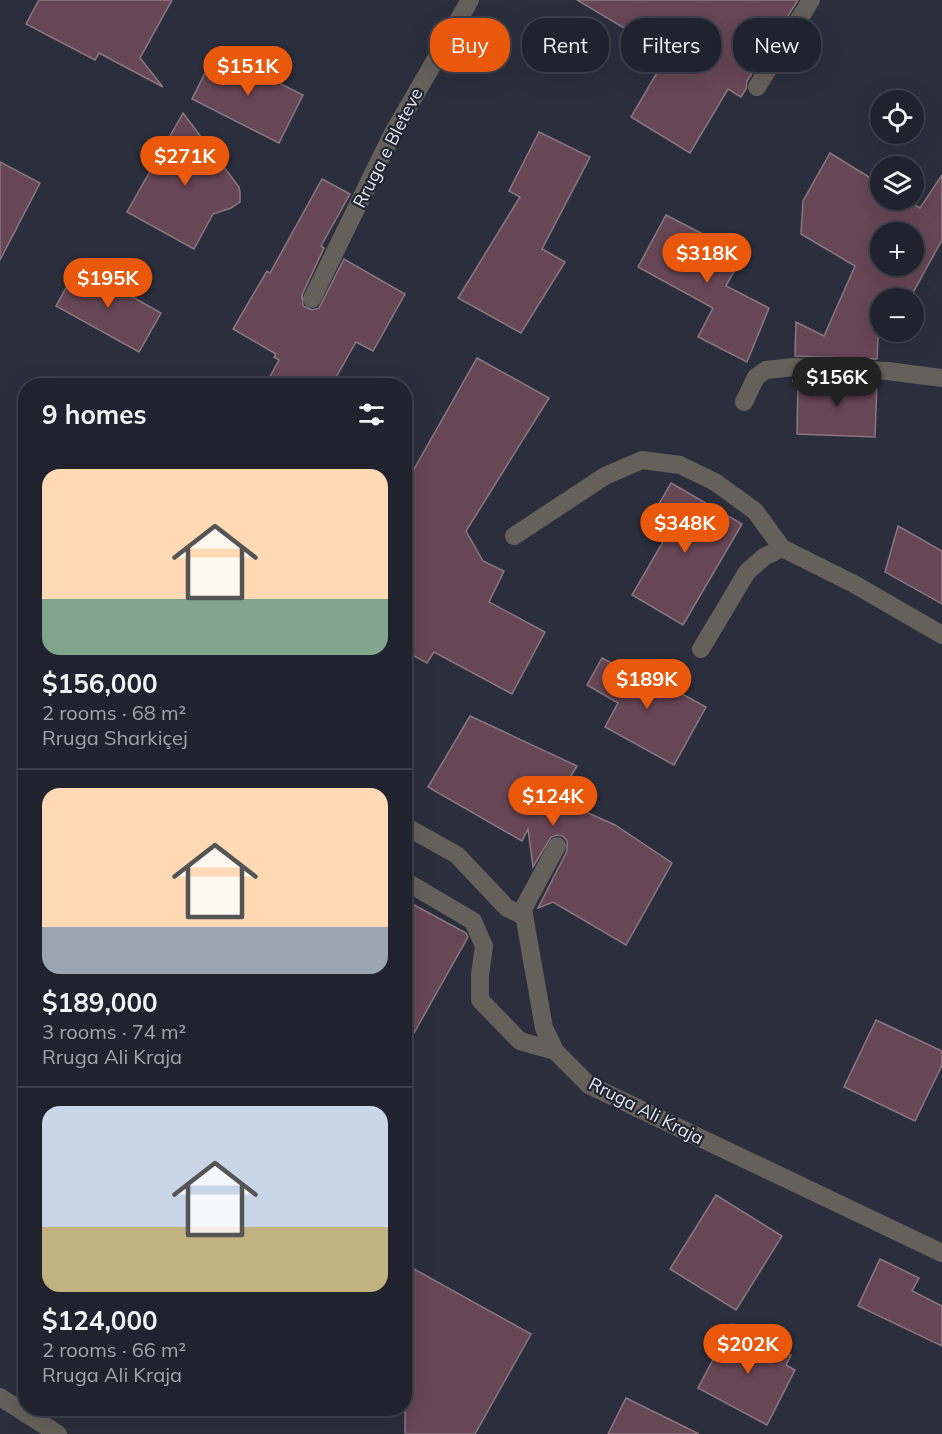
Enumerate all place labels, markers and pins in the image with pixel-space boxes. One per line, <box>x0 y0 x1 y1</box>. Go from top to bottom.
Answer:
pin: $151K <box>206 46 290 97</box>
pin: $271K <box>143 136 227 187</box>
pin: $318K <box>665 233 749 284</box>
pin: $195K <box>66 258 150 309</box>
pin: $156K <box>795 357 879 408</box>
pin: $348K <box>643 503 727 554</box>
pin: $189K <box>605 659 689 710</box>
pin: $124K <box>511 776 595 827</box>
pin: $202K <box>706 1324 790 1375</box>

